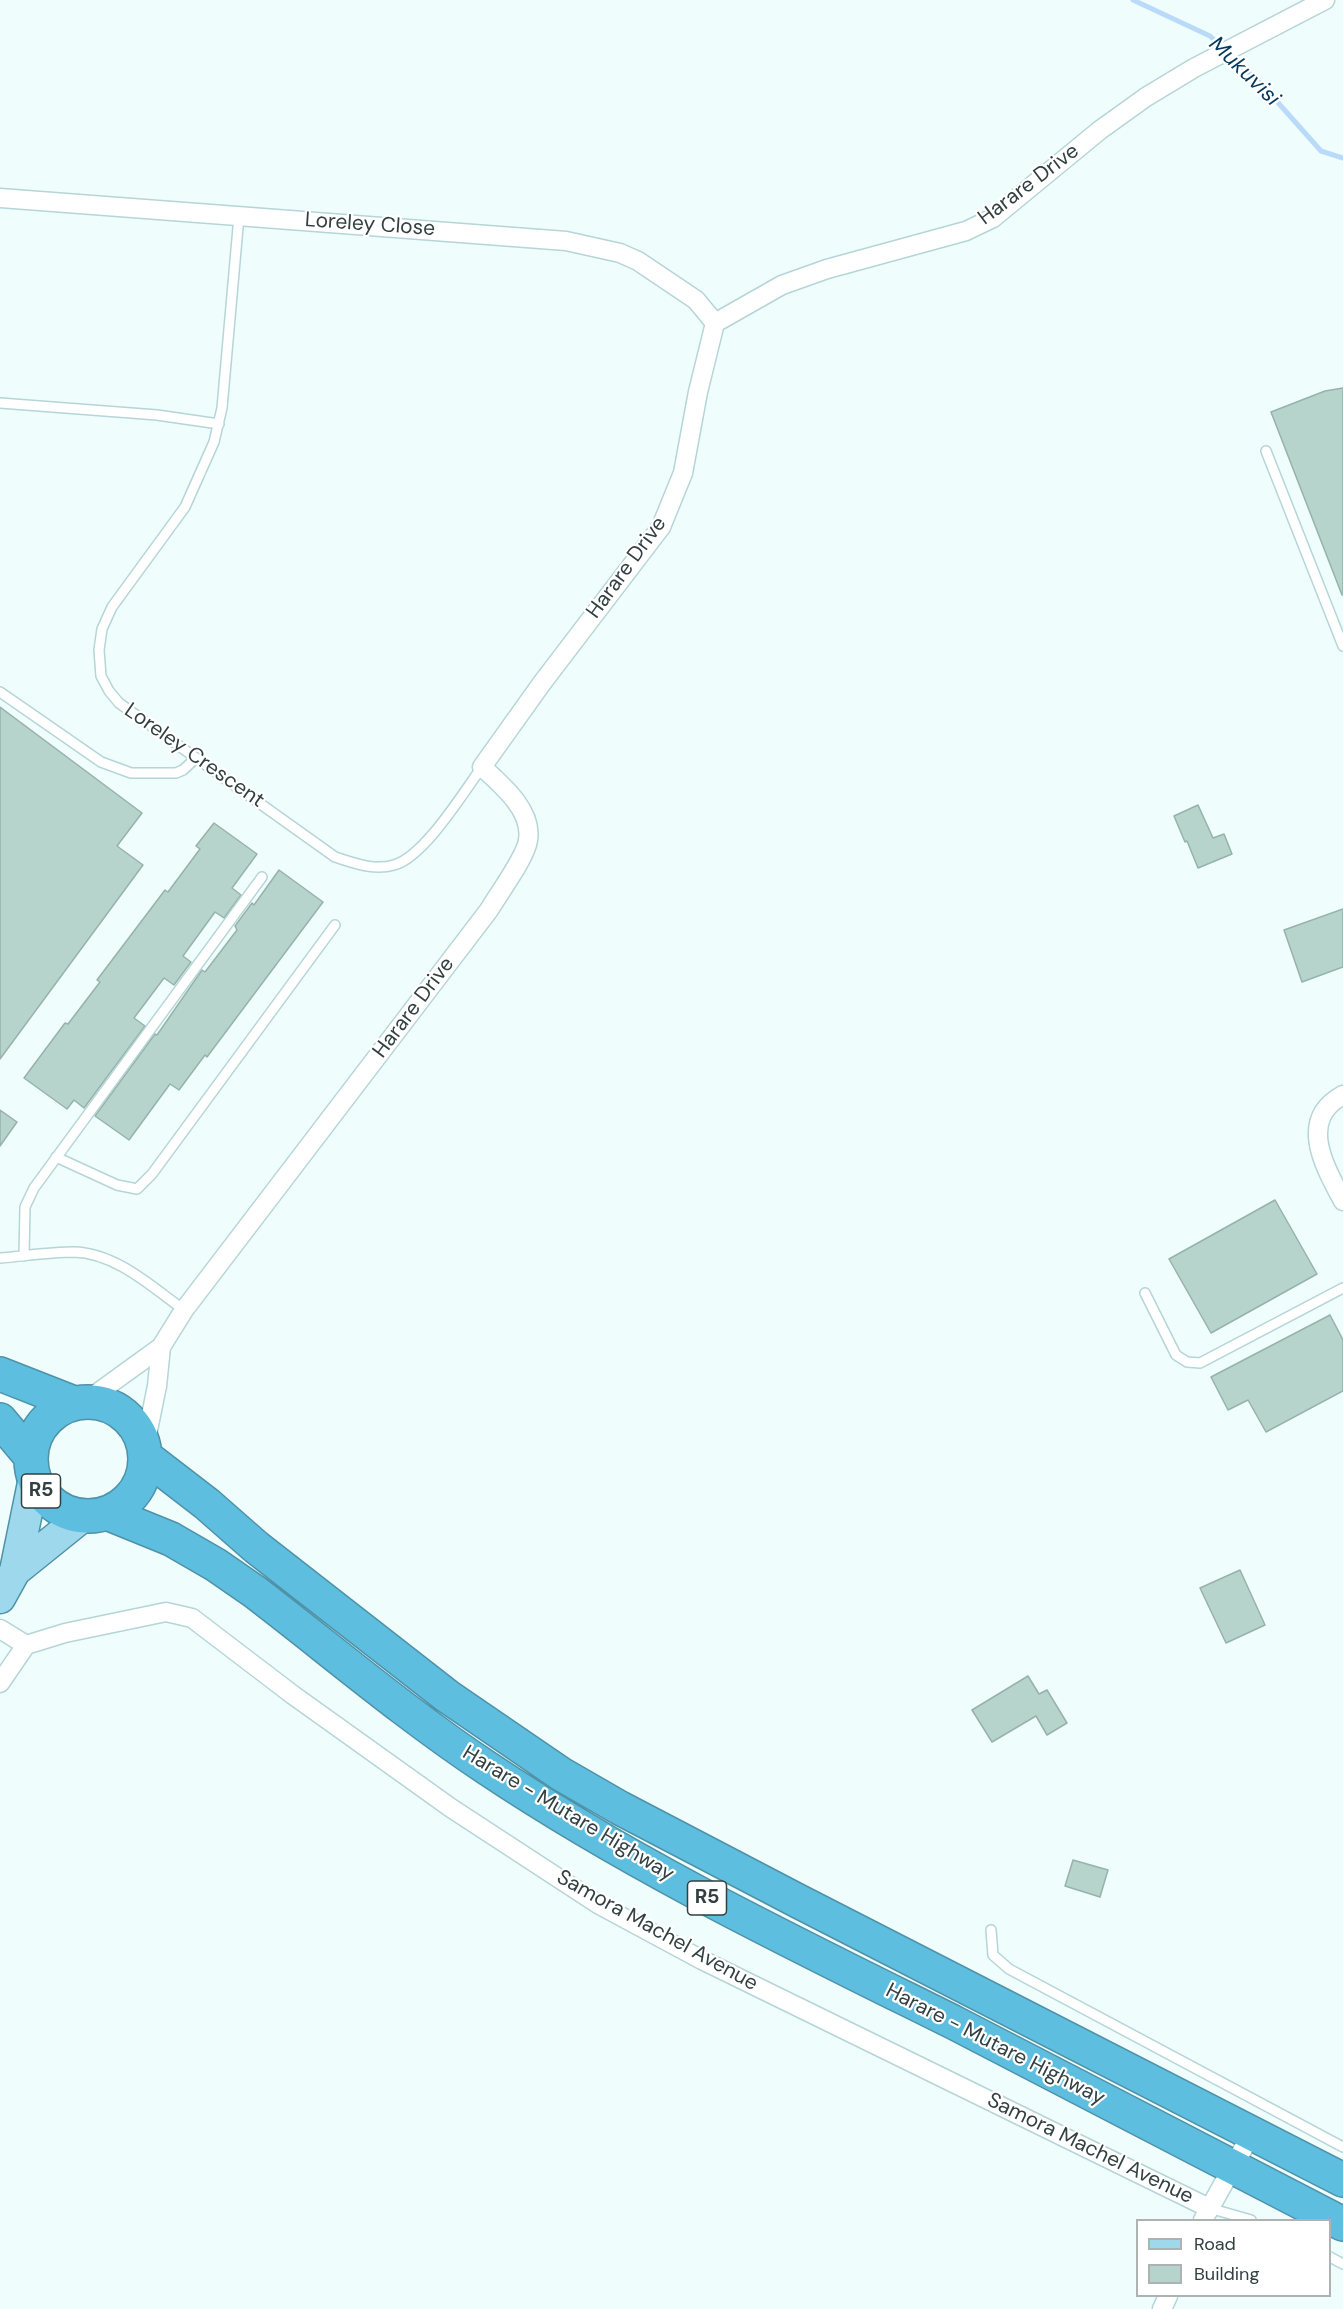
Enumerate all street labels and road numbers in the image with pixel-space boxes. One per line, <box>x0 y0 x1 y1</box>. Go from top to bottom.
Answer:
street label: Harare Drive <box>974 139 1084 231</box>
street label: Loreley Close <box>304 208 436 242</box>
street label: Harare Drive <box>582 512 672 624</box>
street label: Loreley Crescent <box>119 698 269 814</box>
street label: Harare Drive <box>368 953 460 1063</box>
road number: R5 <box>22 1474 60 1508</box>
street label: Harare - Mutare Highway <box>458 1741 678 1887</box>
street label: Samora Machel Avenue <box>552 1865 762 1997</box>
road number: R5 <box>688 1881 726 1915</box>
street label: Harare - Mutare Highway <box>881 1979 1109 2111</box>
street label: Samora Machel Avenue <box>983 2088 1197 2210</box>

